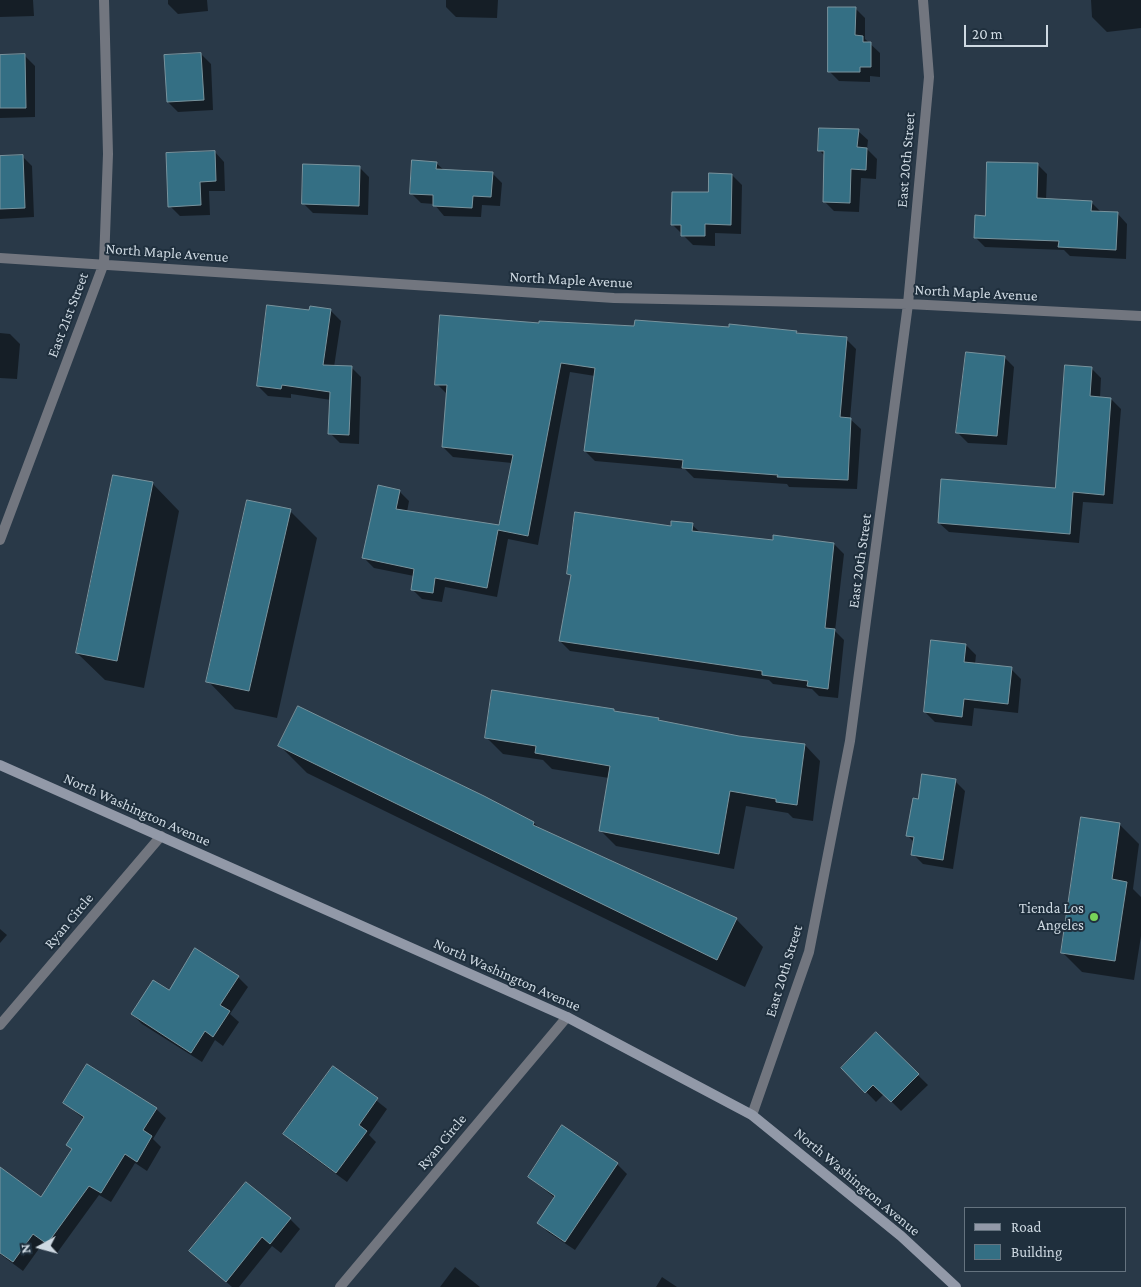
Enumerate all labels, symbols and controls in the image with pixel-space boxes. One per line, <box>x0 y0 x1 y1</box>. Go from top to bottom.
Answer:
scale bar <box>966 15 1050 47</box>
text: 20 m <box>972 26 1003 42</box>
street label: East 20th Street <box>893 112 919 208</box>
street label: North Maple Avenue <box>105 240 229 266</box>
street label: North Maple Avenue <box>509 268 633 292</box>
street label: East 21st Street <box>44 270 92 360</box>
street label: North Maple Avenue <box>914 281 1038 305</box>
street label: East 20th Street <box>844 513 876 609</box>
street label: North Washington Avenue <box>61 769 213 851</box>
street label: Ryan Circle <box>41 890 97 952</box>
place label: Tienda Los Angeles <box>1019 899 1084 934</box>
marker: Tienda Los Angeles <box>1088 911 1100 923</box>
street label: East 20th Street <box>761 923 807 1019</box>
street label: North Washington Avenue <box>431 934 583 1016</box>
street label: Ryan Circle <box>414 1111 470 1173</box>
street label: North Washington Avenue <box>790 1124 924 1240</box>
legend <box>964 1207 1126 1272</box>
text: Road <box>1011 1219 1041 1235</box>
north arrow <box>15 1222 65 1272</box>
text: N <box>17 1243 34 1255</box>
text: Building <box>1011 1244 1062 1260</box>

